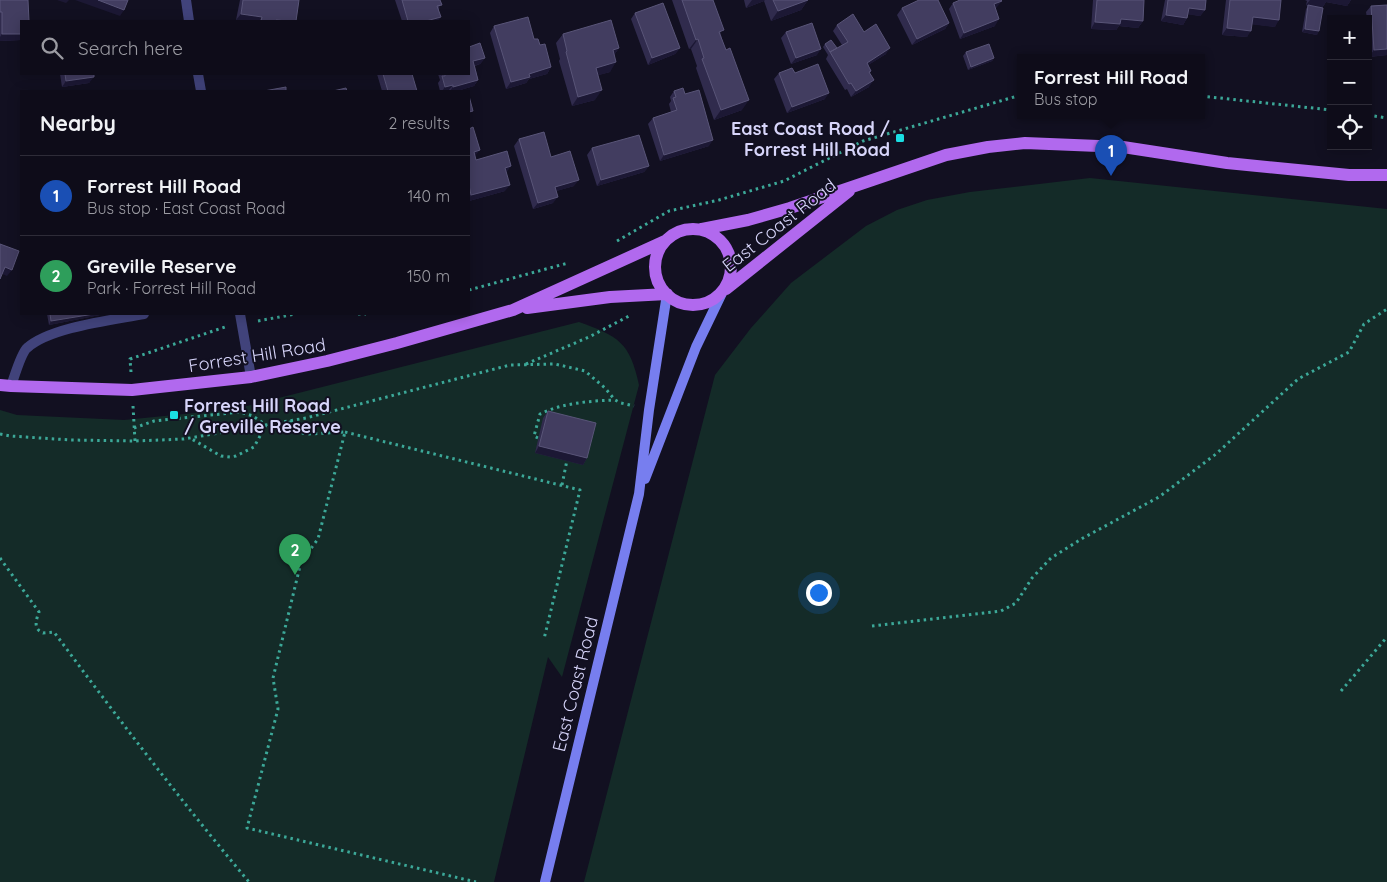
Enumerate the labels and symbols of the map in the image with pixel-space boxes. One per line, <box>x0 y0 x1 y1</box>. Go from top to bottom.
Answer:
place label: East Coast Road / Forrest Hill Road <box>731 117 890 161</box>
marker: East Coast Road / Forrest Hill Road <box>894 132 906 144</box>
pin: 1 <box>1095 135 1127 176</box>
street label: East Coast Road <box>717 173 841 277</box>
street label: Forrest Hill Road <box>187 333 327 377</box>
place label: Forrest Hill Road / Greville Reserve <box>184 394 341 438</box>
marker: Forrest Hill Road / Greville Reserve <box>168 409 180 421</box>
pin: 2 <box>279 534 311 575</box>
your location <box>806 580 832 606</box>
street label: East Coast Road <box>547 614 603 754</box>

